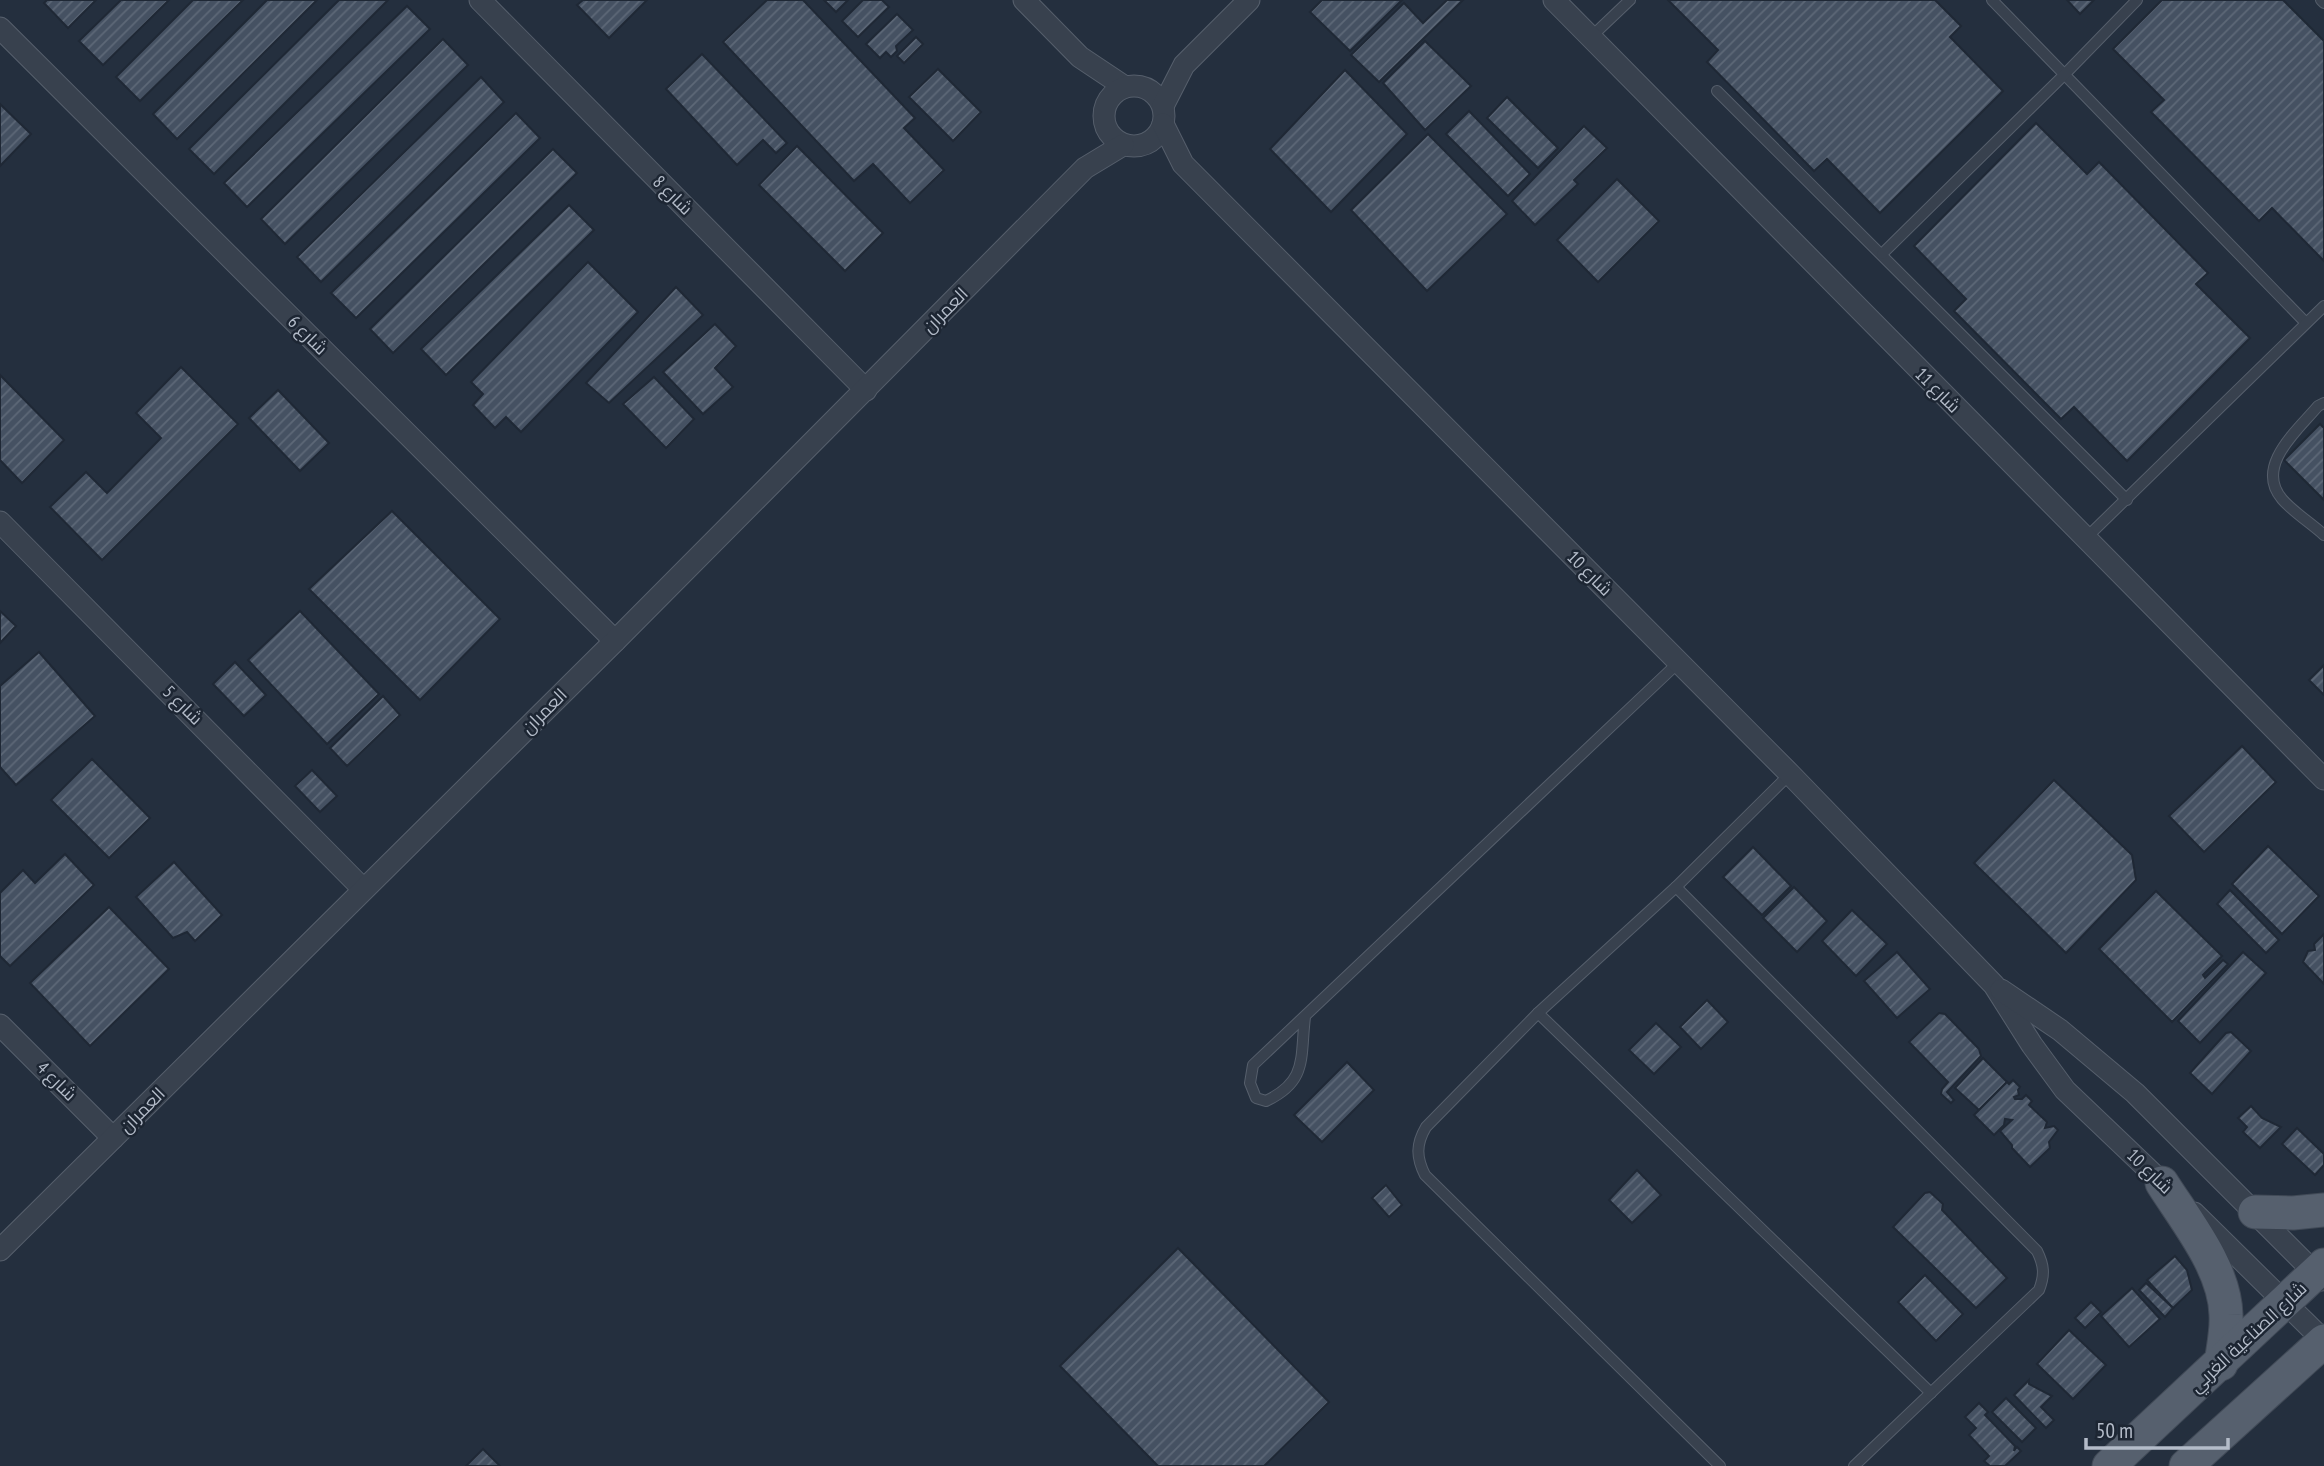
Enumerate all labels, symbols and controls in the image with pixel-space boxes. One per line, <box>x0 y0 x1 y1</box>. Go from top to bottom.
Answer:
street label: شارع 8 <box>648 170 698 220</box>
street label: العمران <box>917 282 973 338</box>
street label: شارع 6 <box>283 310 333 360</box>
street label: شارع 11 <box>1910 362 1966 418</box>
street label: شارع 10 <box>1562 545 1618 601</box>
street label: شارع 5 <box>158 680 208 730</box>
street label: العمران <box>516 683 572 739</box>
street label: شارع 4 <box>32 1056 82 1106</box>
street label: العمران <box>114 1082 170 1138</box>
street label: شارع 10 <box>2122 1144 2178 1199</box>
street label: شارع الصناعية الغربي <box>2185 1277 2313 1399</box>
scale bar <box>2086 1406 2228 1450</box>
text: 50 m <box>2096 1417 2133 1444</box>

